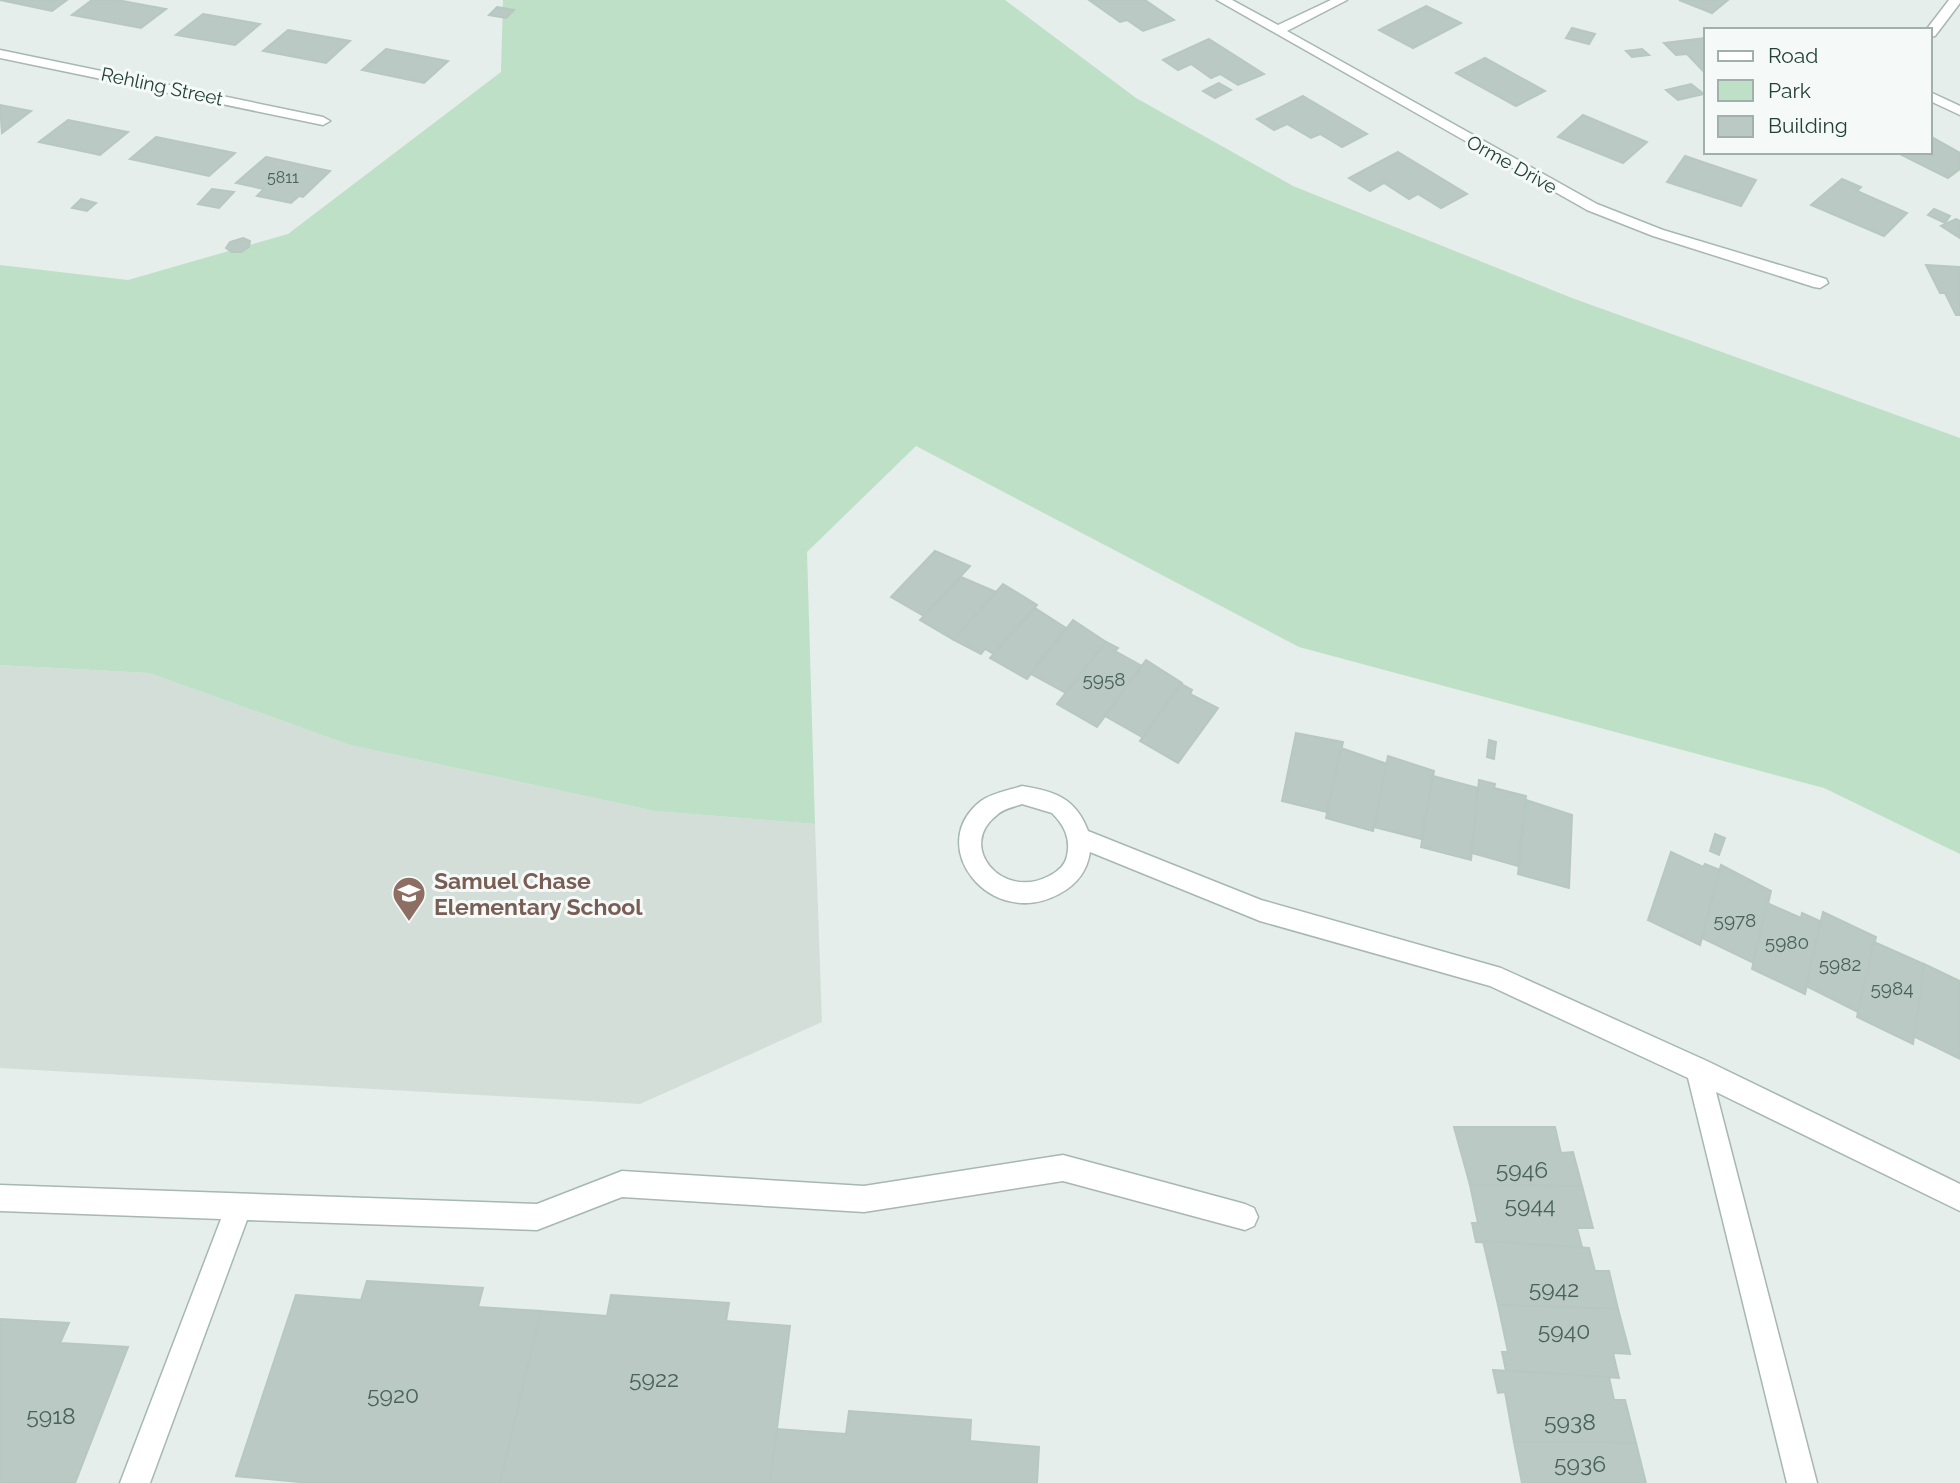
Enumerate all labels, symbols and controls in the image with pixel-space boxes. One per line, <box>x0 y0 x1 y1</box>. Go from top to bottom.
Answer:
legend <box>1704 28 1932 154</box>
text: Road <box>1768 43 1818 68</box>
street label: Rehling Street <box>99 62 226 110</box>
text: Park <box>1768 78 1811 103</box>
text: Building <box>1768 113 1848 138</box>
street label: Orme Drive <box>1463 130 1561 198</box>
house number: 5811 <box>267 168 299 187</box>
house number: 5958 <box>1082 668 1126 690</box>
place label: Samuel Chase Elementary School <box>434 867 643 920</box>
school or university icon: Samuel Chase Elementary School <box>390 874 428 923</box>
house number: 5978 <box>1714 909 1756 931</box>
house number: 5980 <box>1765 931 1809 953</box>
house number: 5982 <box>1819 953 1861 975</box>
house number: 5984 <box>1870 977 1914 999</box>
house number: 5946 <box>1496 1156 1548 1183</box>
house number: 5944 <box>1504 1191 1556 1218</box>
house number: 5942 <box>1529 1275 1579 1302</box>
house number: 5940 <box>1538 1317 1590 1344</box>
house number: 5922 <box>629 1365 679 1392</box>
house number: 5920 <box>367 1381 419 1408</box>
house number: 5918 <box>26 1402 76 1429</box>
house number: 5938 <box>1544 1408 1596 1435</box>
house number: 5936 <box>1554 1450 1606 1477</box>

